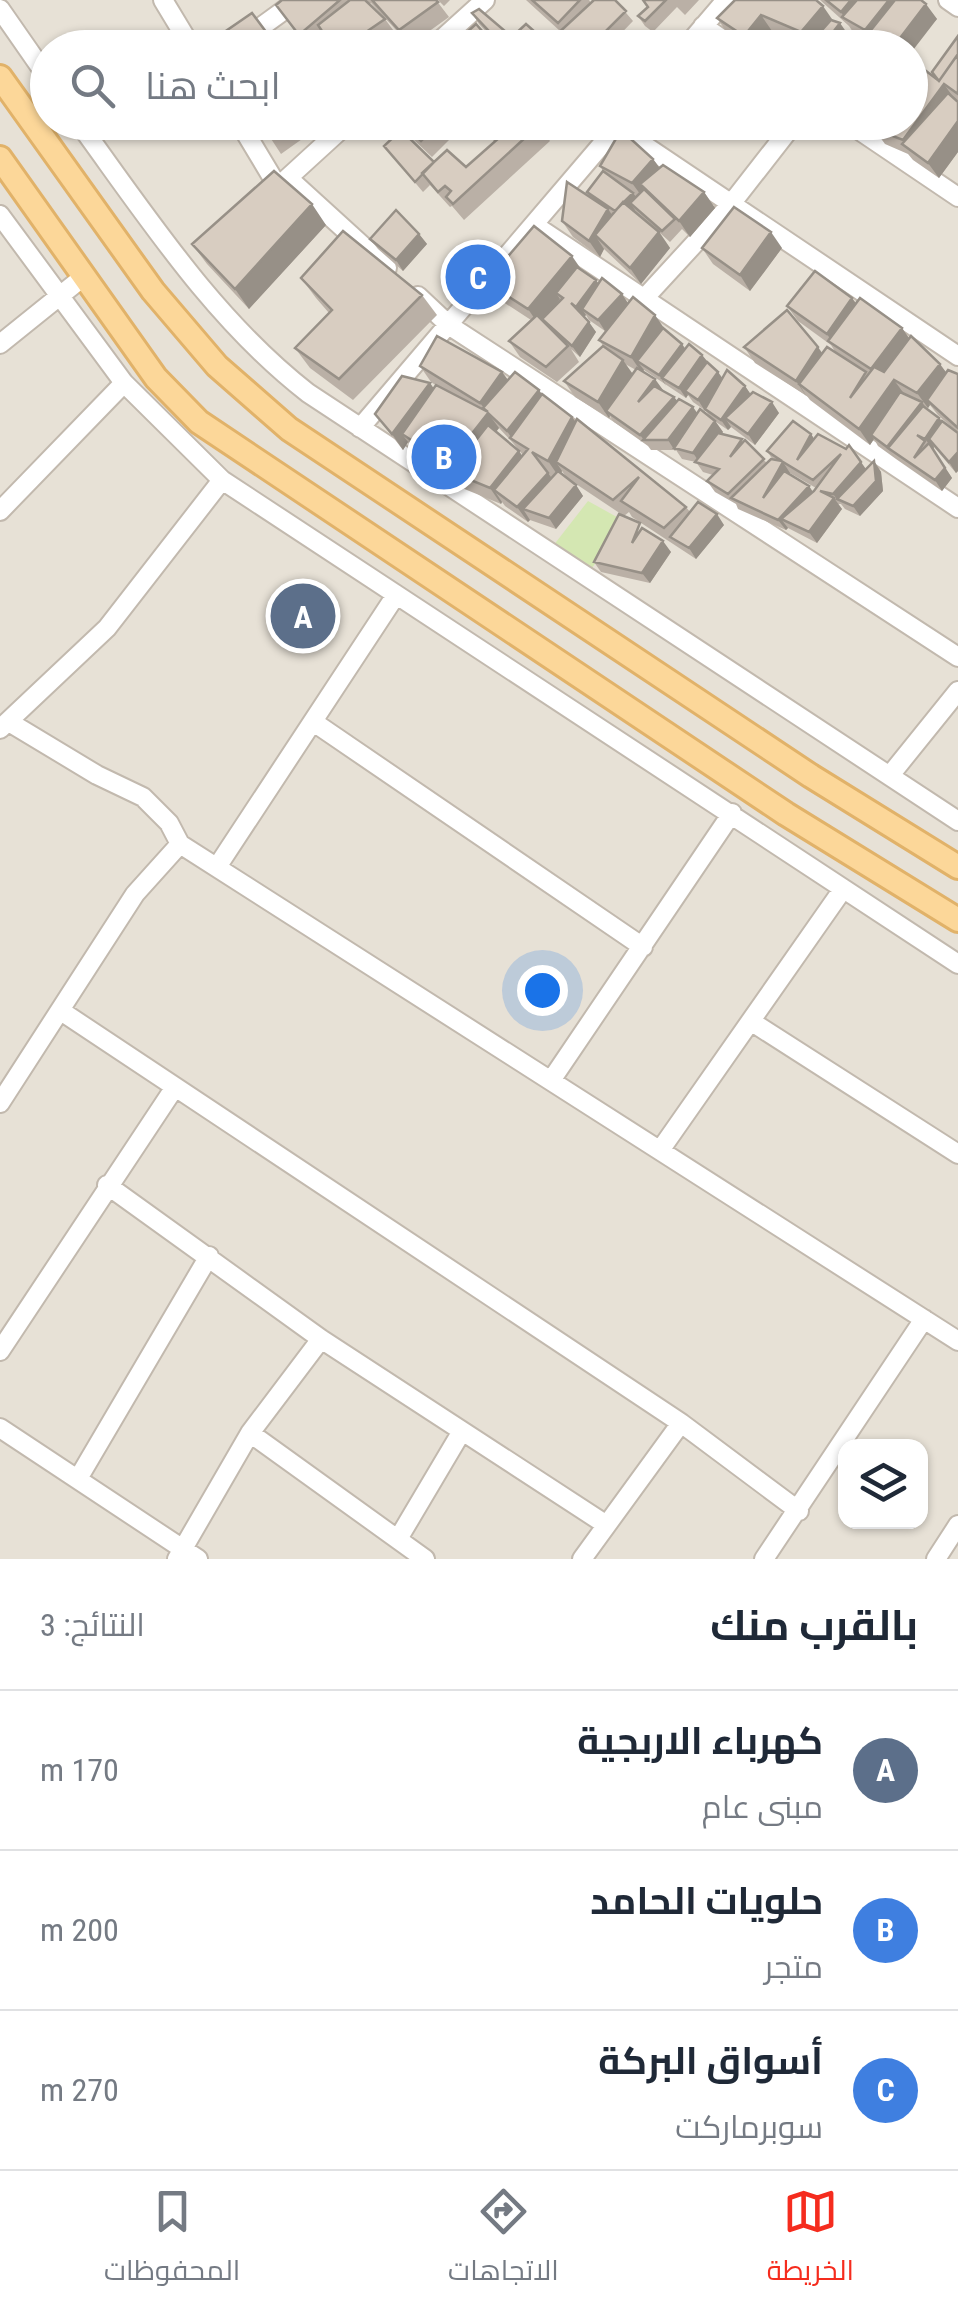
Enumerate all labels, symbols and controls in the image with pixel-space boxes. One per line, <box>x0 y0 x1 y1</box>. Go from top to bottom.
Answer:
search box <box>30 30 928 140</box>
icon: search <box>65 58 120 113</box>
text: ابحث هنا <box>145 64 281 108</box>
pin: C <box>446 240 510 314</box>
pin: B <box>412 420 476 494</box>
pin: A <box>270 578 336 654</box>
your location <box>517 965 568 1016</box>
map controls <box>838 1439 928 1529</box>
button: layers <box>838 1439 928 1529</box>
text: بالقرب منك <box>710 1601 918 1650</box>
text: النتائج: 3 <box>40 1606 145 1644</box>
text: كهرباء الاربجية <box>577 1719 823 1763</box>
text: 170 m <box>40 1751 119 1789</box>
text: A <box>876 1751 895 1789</box>
text: مبنى عام <box>702 1788 823 1826</box>
text: حلويات الحامد <box>590 1879 823 1923</box>
text: 200 m <box>40 1911 119 1949</box>
text: B <box>877 1911 894 1949</box>
text: متجر <box>764 1948 823 1986</box>
text: أسواق البركة <box>598 2039 823 2083</box>
text: 270 m <box>40 2071 119 2109</box>
text: C <box>876 2071 895 2109</box>
text: سوبرماركت <box>675 2108 823 2146</box>
tab: المحفوظات <box>104 2184 240 2296</box>
tab: الاتجاهات <box>448 2184 559 2296</box>
tab: الخريطة <box>767 2184 854 2296</box>

